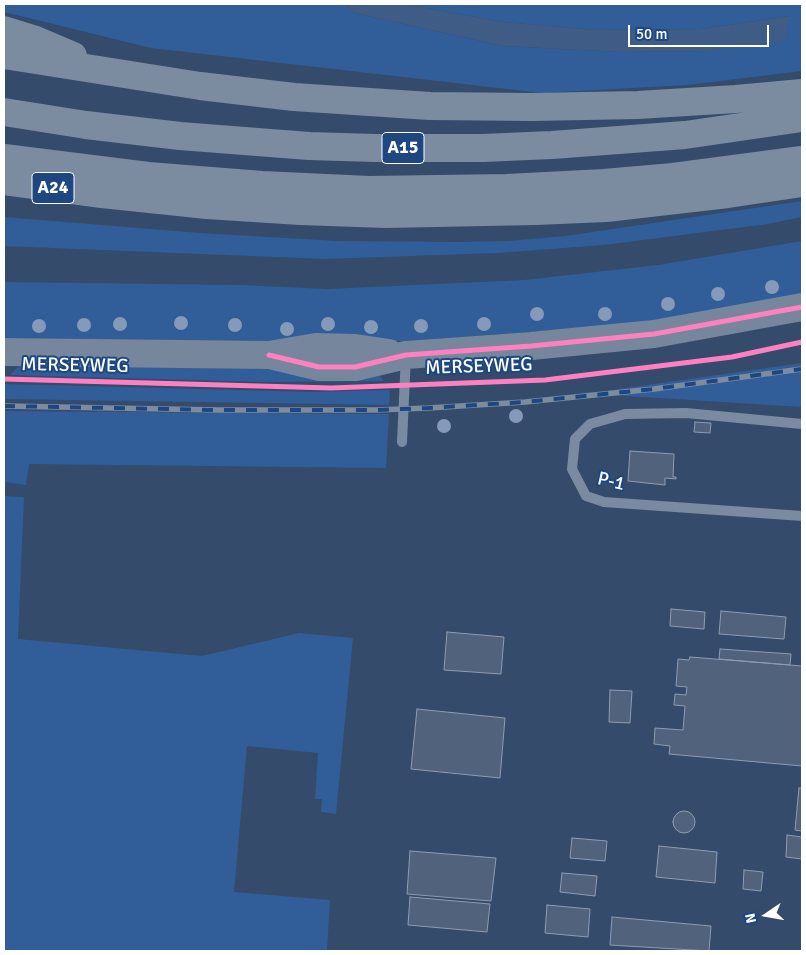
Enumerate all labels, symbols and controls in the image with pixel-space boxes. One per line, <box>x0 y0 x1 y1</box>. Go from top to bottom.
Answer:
scale bar <box>631 15 772 47</box>
text: 50 m <box>636 25 667 43</box>
road number: A15 <box>382 132 424 164</box>
road number: A24 <box>32 172 74 204</box>
street label: MERSEYWEG <box>21 354 129 378</box>
street label: MERSEYWEG <box>425 354 533 380</box>
street label: P-1 <box>595 468 627 496</box>
north arrow <box>741 890 791 940</box>
text: N <box>742 912 760 925</box>

